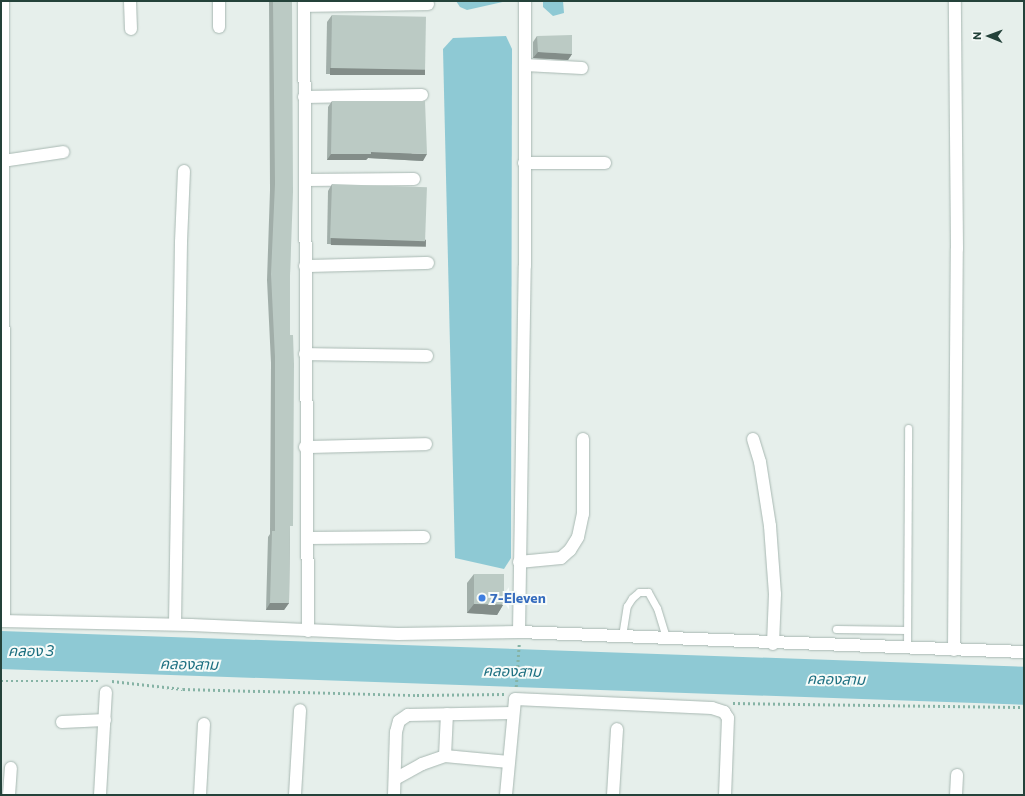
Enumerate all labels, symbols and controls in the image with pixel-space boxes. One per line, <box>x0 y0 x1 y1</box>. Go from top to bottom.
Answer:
north arrow <box>969 16 1009 56</box>
text: N <box>970 32 983 40</box>
place label: 7-Eleven <box>490 590 546 606</box>
marker: 7-Eleven <box>477 593 487 603</box>
water label: คลอง 3 <box>8 642 54 660</box>
water label: คลองสาม <box>160 654 218 674</box>
water label: คลองสาม <box>483 661 541 681</box>
water label: คลองสาม <box>807 669 865 689</box>

